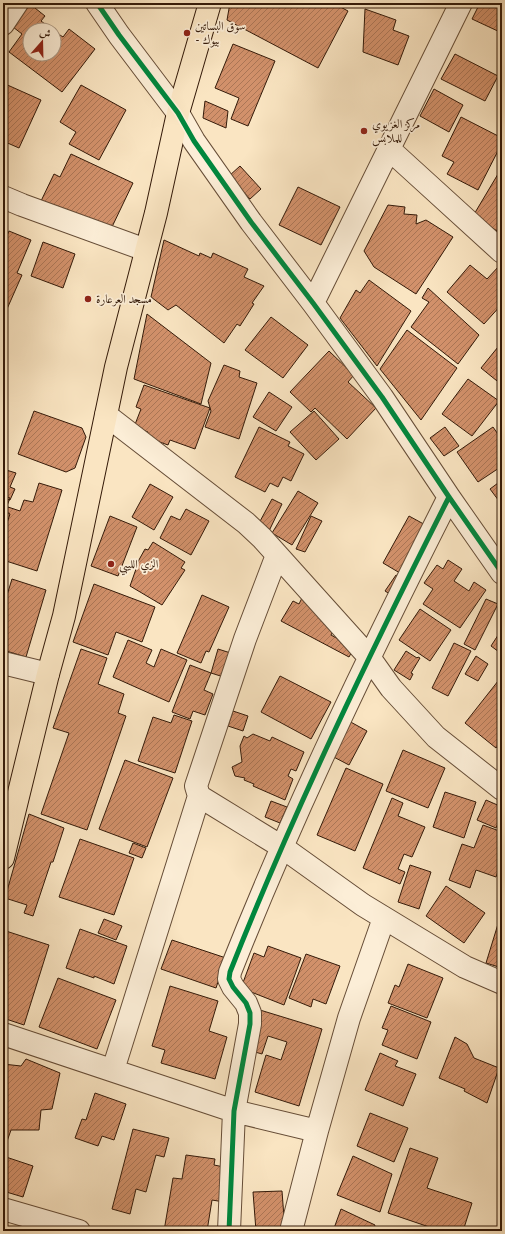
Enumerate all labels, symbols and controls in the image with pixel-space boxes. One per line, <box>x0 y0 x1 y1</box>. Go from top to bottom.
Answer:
place label: سوق البساتين - بيوك <box>195 19 246 48</box>
north arrow <box>22 22 62 62</box>
text: ش <box>38 25 53 41</box>
marker: سوق البساتين - بيوك <box>182 28 192 38</box>
place label: مركز الغزيوي للملابس <box>372 117 420 147</box>
marker: مركز الغزيوي للملابس <box>359 126 369 136</box>
place label: مسجد العرعارة <box>96 292 152 307</box>
marker: مسجد العرعارة <box>83 294 93 304</box>
place label: الزي الليبي <box>119 557 159 576</box>
marker: الزي الليبي <box>106 559 116 569</box>

